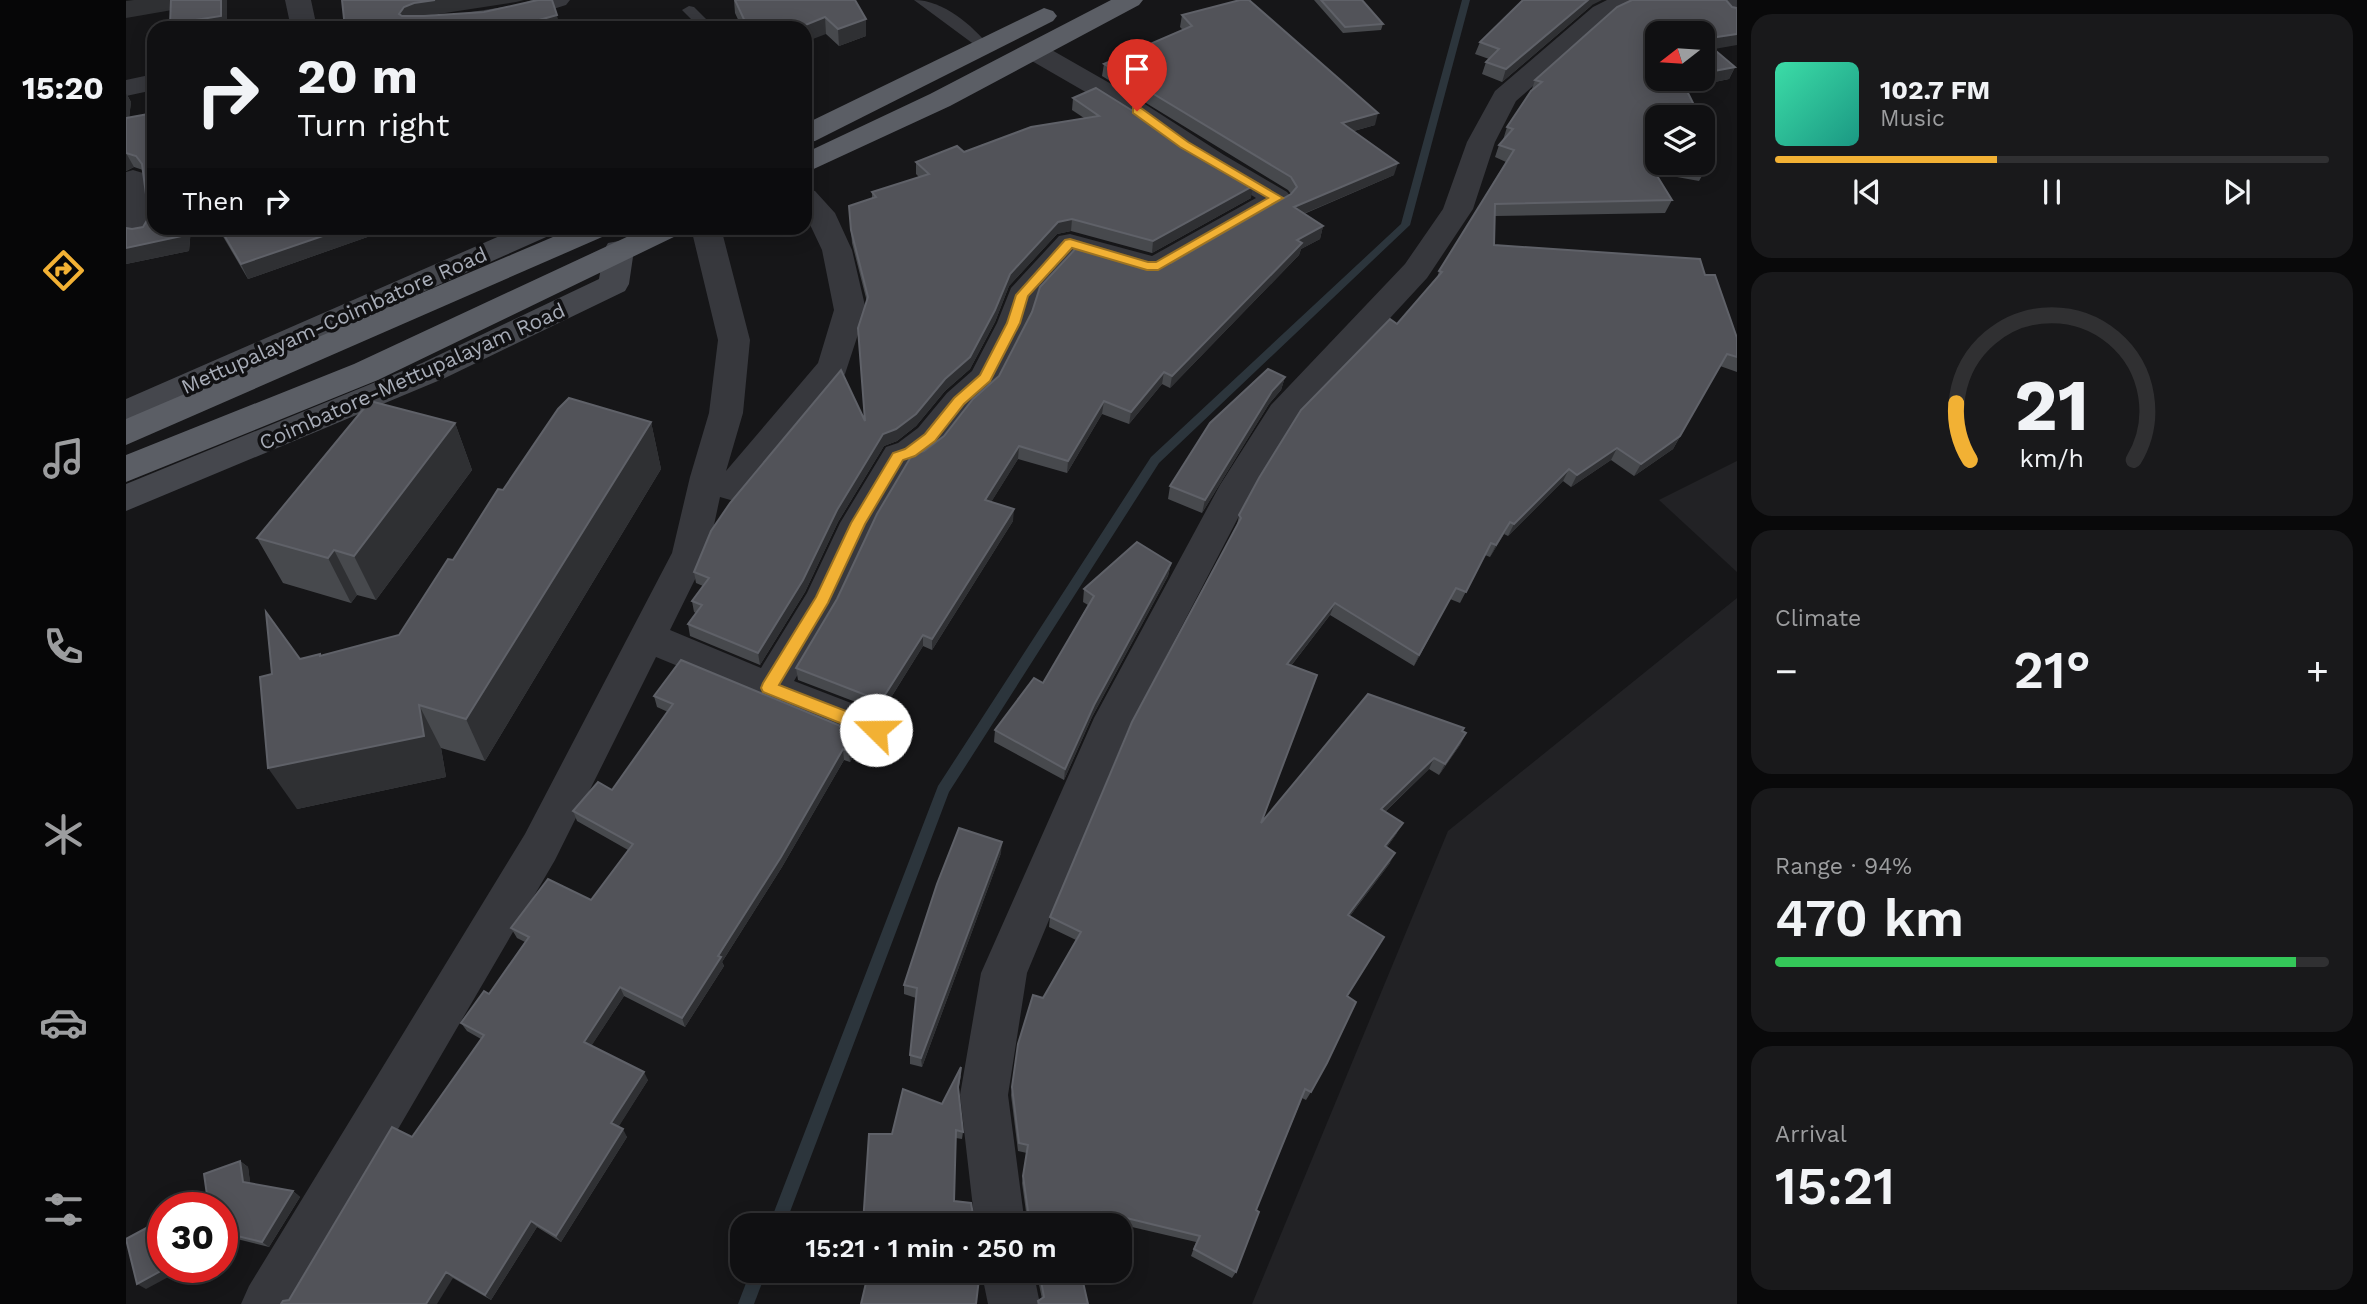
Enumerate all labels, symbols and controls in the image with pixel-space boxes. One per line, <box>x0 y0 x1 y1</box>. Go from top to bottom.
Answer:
north arrow <box>1645 21 1715 91</box>
map controls <box>1645 21 1715 175</box>
pin <box>1107 39 1167 111</box>
text: 20 m <box>297 47 418 105</box>
icon: right <box>182 49 273 140</box>
icon: arrive <box>1118 50 1156 88</box>
text: 15:20 <box>22 69 104 107</box>
text: 102.7 FM <box>1880 75 1990 105</box>
button: layers <box>1645 105 1715 175</box>
text: Music <box>1880 105 1945 132</box>
text: Turn right <box>297 106 449 144</box>
icon: previous <box>1848 173 1886 211</box>
icon: pause <box>2033 173 2071 211</box>
icon: next <box>2218 173 2256 211</box>
icon: right <box>258 182 296 220</box>
text: Then <box>182 186 244 216</box>
street label: Mettupalayam-Coimbatore Road <box>177 241 491 399</box>
icon: directions <box>39 246 88 295</box>
street label: Coimbatore-Mettupalayam Road <box>255 297 569 455</box>
text: 21 <box>2015 362 2089 448</box>
icon: music <box>39 434 88 483</box>
text: km/h <box>2020 444 2084 473</box>
text: Climate <box>1775 605 1861 632</box>
icon: phone <box>39 622 88 671</box>
text: 21° <box>2013 640 2091 701</box>
text: − <box>1775 649 1798 693</box>
text: + <box>2306 649 2329 693</box>
position arrow <box>839 693 913 767</box>
icon: climate <box>39 810 88 859</box>
text: Range · 94% <box>1775 853 1912 880</box>
text: 470 km <box>1775 888 1964 949</box>
icon: car <box>39 998 88 1047</box>
text: Arrival <box>1775 1121 1847 1148</box>
text: 15:21 <box>1775 1156 1895 1217</box>
icon: filters <box>39 1185 88 1234</box>
speed limit sign: 30 <box>147 1192 238 1283</box>
text: 15:21 · 1 min · 250 m <box>805 1233 1057 1263</box>

